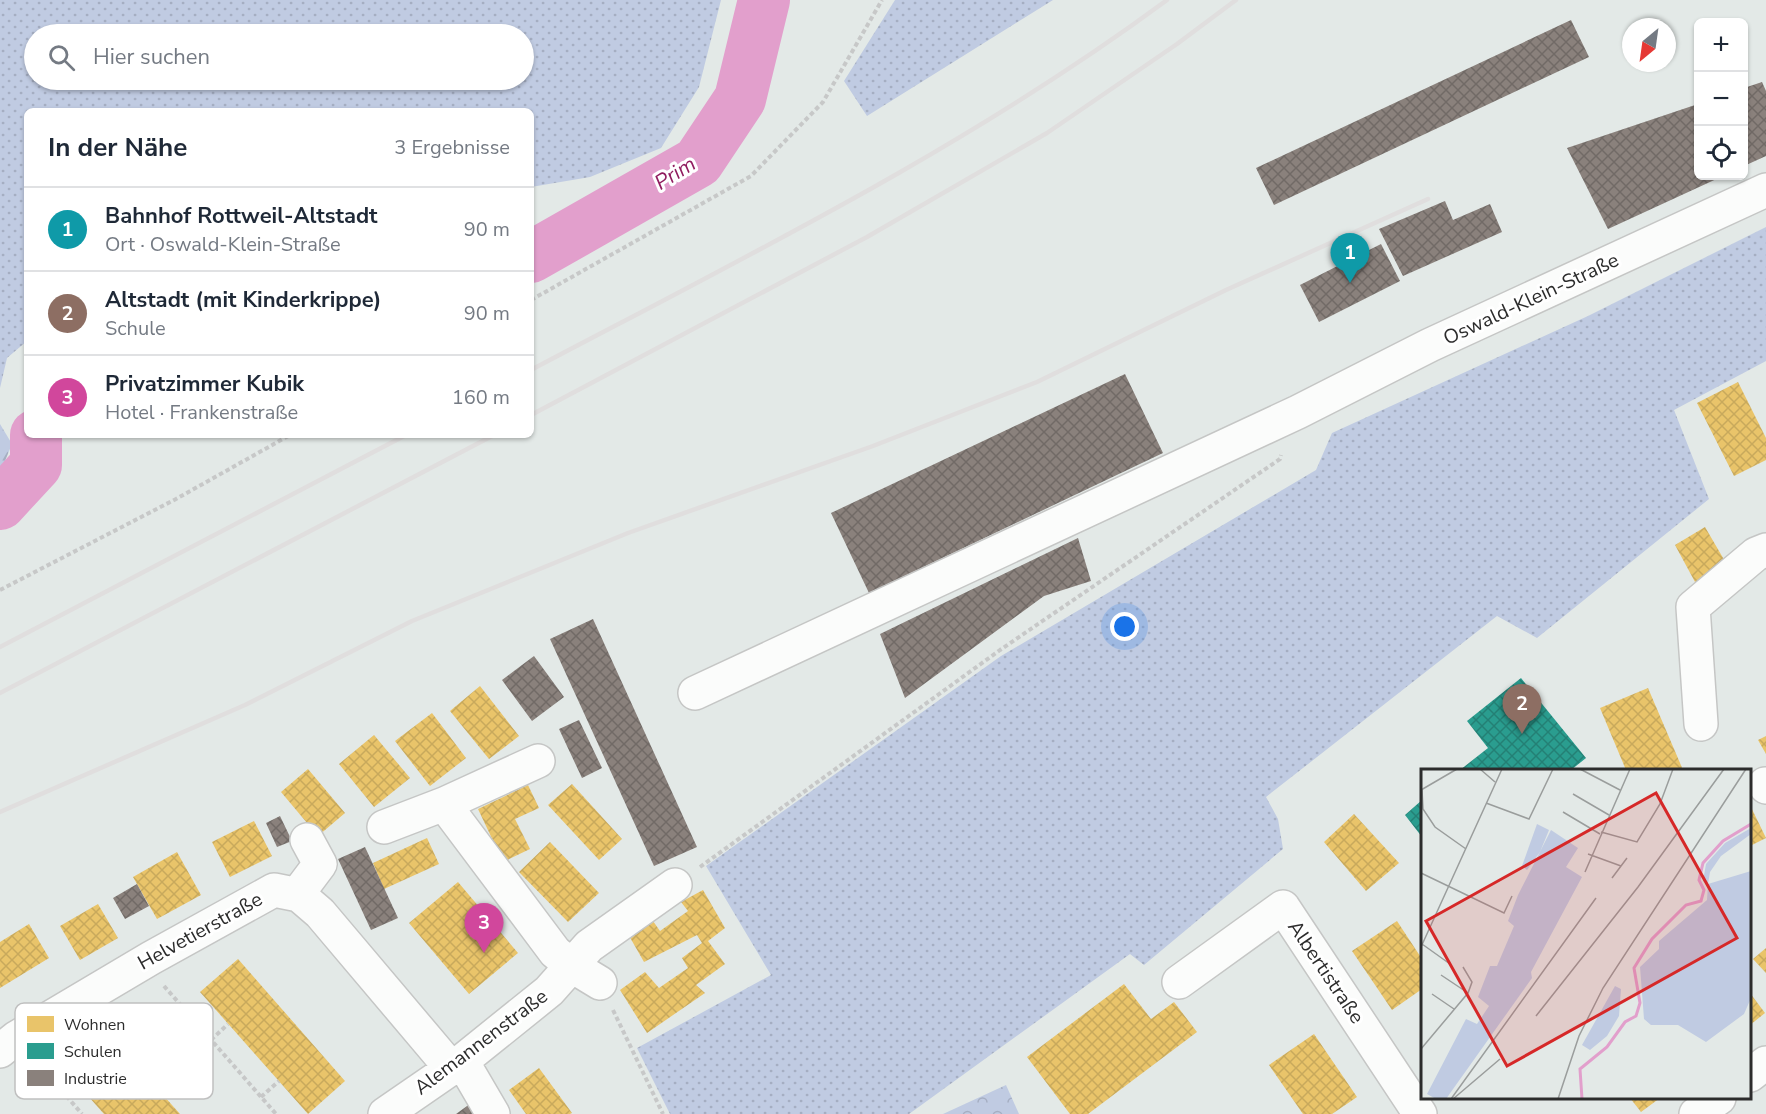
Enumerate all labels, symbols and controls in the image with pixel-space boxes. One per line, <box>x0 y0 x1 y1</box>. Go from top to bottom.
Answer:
north arrow <box>1622 18 1676 72</box>
map controls <box>1694 18 1748 180</box>
button: + <box>1694 18 1748 72</box>
search box <box>24 24 534 90</box>
icon: search <box>45 41 78 74</box>
text: Hier suchen <box>93 42 210 72</box>
button: − <box>1694 72 1748 126</box>
button: locate <box>1694 126 1748 180</box>
text: In der Nähe <box>48 130 187 165</box>
text: 3 Ergebnisse <box>394 134 510 161</box>
water label: Prim <box>649 150 701 196</box>
text: Bahnhof Rottweil-Altstadt <box>105 201 378 231</box>
text: 1 <box>62 216 74 243</box>
text: 90 m <box>464 216 510 243</box>
text: Ort · Oswald-Klein-Straße <box>105 231 341 258</box>
pin: 1 <box>1330 234 1370 283</box>
street label: Oswald-Klein-Straße <box>1439 246 1623 352</box>
text: Altstadt (mit Kinderkrippe) <box>105 285 381 315</box>
text: 2 <box>62 300 74 327</box>
text: 90 m <box>464 300 510 327</box>
text: Schule <box>105 315 166 342</box>
text: Privatzimmer Kubik <box>105 369 304 399</box>
text: 3 <box>62 384 74 411</box>
text: 160 m <box>452 384 510 411</box>
text: Hotel · Frankenstraße <box>105 399 298 426</box>
your location <box>1110 612 1139 641</box>
pin: 2 <box>1502 684 1541 734</box>
inset map <box>1421 769 1751 1099</box>
street label: Helvetierstraße <box>133 886 267 976</box>
pin: 3 <box>464 904 504 953</box>
street label: Albertistraße <box>1281 915 1371 1029</box>
street label: Alemannenstraße <box>409 983 553 1101</box>
legend <box>15 1003 213 1099</box>
text: Wohnen <box>64 1014 125 1036</box>
text: Schulen <box>64 1041 122 1063</box>
text: Industrie <box>64 1068 127 1090</box>

